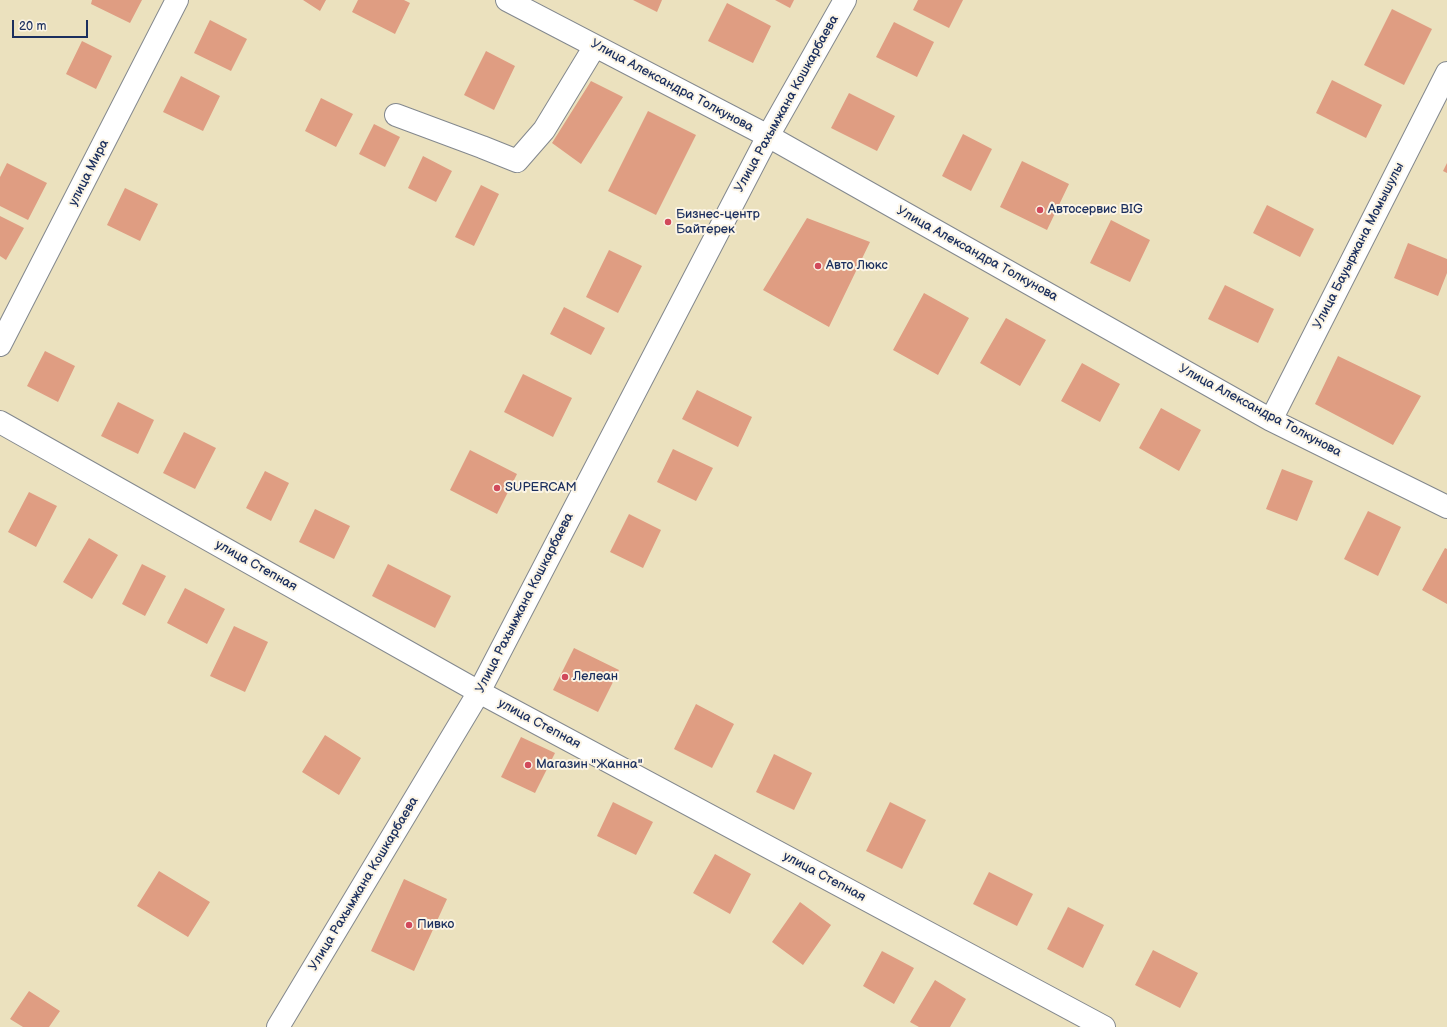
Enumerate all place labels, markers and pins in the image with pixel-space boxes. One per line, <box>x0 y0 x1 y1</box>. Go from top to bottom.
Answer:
place label: Автосервис BIG <box>1048 202 1143 218</box>
marker: Автосервис BIG <box>1035 205 1045 215</box>
place label: Бизнес-центр Байтерек <box>676 207 760 238</box>
marker: Бизнес-центр Байтерек <box>663 217 673 227</box>
place label: Авто Люкс <box>826 258 888 274</box>
marker: Авто Люкс <box>813 261 823 271</box>
place label: SUPERCAM <box>505 480 577 496</box>
marker: SUPERCAM <box>492 483 502 493</box>
place label: Лелеан <box>573 669 618 685</box>
marker: Лелеан <box>560 672 570 682</box>
place label: Магазин "Жанна" <box>536 757 643 773</box>
marker: Магазин "Жанна" <box>523 760 533 770</box>
place label: Пивко <box>417 917 454 933</box>
marker: Пивко <box>404 920 414 930</box>

